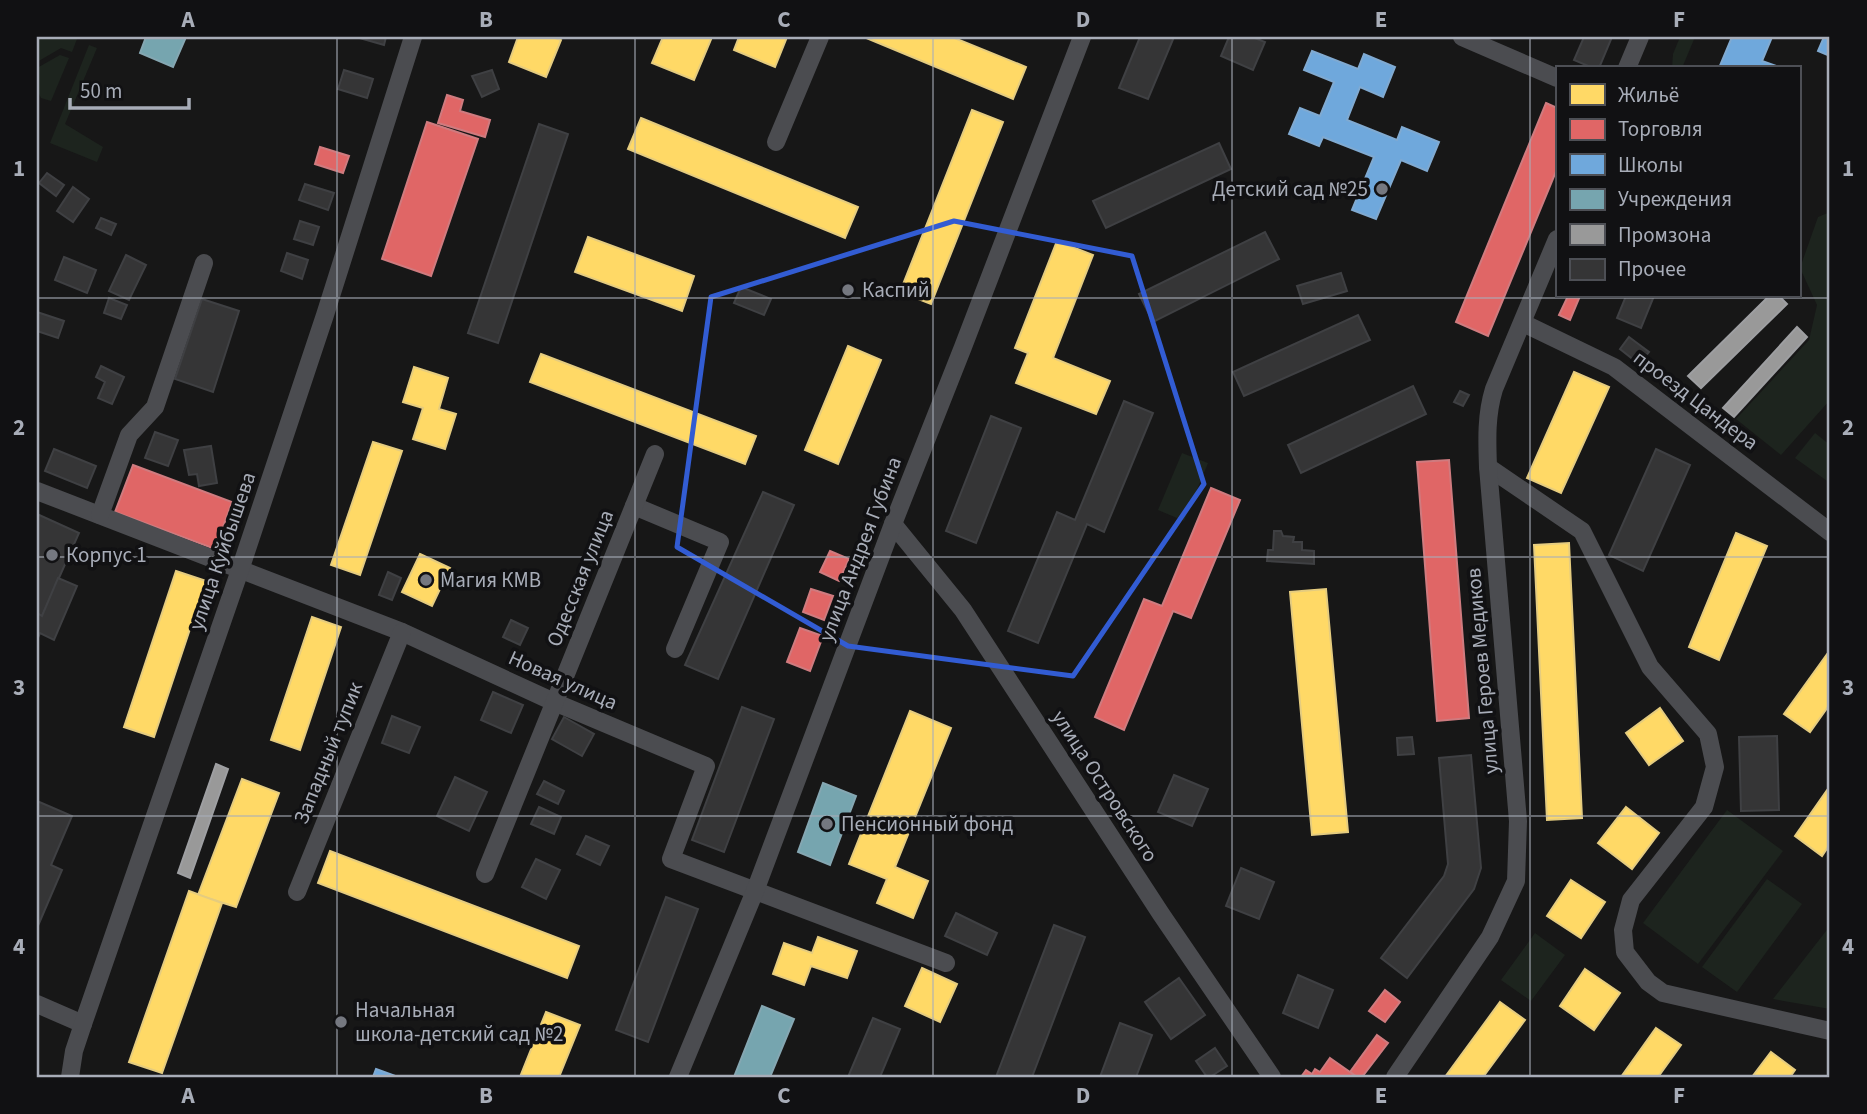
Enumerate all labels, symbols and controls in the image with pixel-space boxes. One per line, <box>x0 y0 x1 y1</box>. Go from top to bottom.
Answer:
text: A <box>180 3 195 36</box>
text: B <box>479 3 493 36</box>
text: C <box>777 3 791 36</box>
text: D <box>1076 3 1090 36</box>
text: E <box>1375 3 1387 36</box>
text: F <box>1673 3 1685 36</box>
scale bar <box>70 66 189 110</box>
legend <box>1556 66 1800 298</box>
text: 50 m <box>80 76 122 106</box>
text: Жильё <box>1618 80 1679 110</box>
text: Торговля <box>1618 114 1703 144</box>
text: Школы <box>1618 150 1683 180</box>
text: 1 <box>13 152 25 185</box>
text: 1 <box>1842 152 1854 185</box>
place label: Детский сад №25 <box>1212 174 1368 204</box>
marker: Детский сад №25 <box>1374 181 1390 197</box>
text: Учреждения <box>1618 184 1732 214</box>
text: Промзона <box>1618 220 1711 250</box>
text: Прочее <box>1618 254 1686 284</box>
place label: Каспий <box>862 275 930 305</box>
marker: Каспий <box>840 282 856 298</box>
street label: проезд Цандера <box>1627 343 1765 457</box>
text: 2 <box>13 411 25 444</box>
text: 2 <box>1842 411 1854 444</box>
street label: улица Андрея Губина <box>811 452 909 646</box>
street label: улица Куйбышева <box>181 468 263 634</box>
street label: Одесская улица <box>539 505 621 651</box>
place label: Корпус 1 <box>66 540 147 570</box>
marker: Корпус 1 <box>44 547 60 563</box>
place label: Магия КМВ <box>440 565 541 595</box>
street label: улица Героев Медиков <box>1458 567 1506 775</box>
marker: Магия КМВ <box>418 572 434 588</box>
street label: Новая улица <box>504 643 622 717</box>
text: 3 <box>13 671 25 704</box>
text: 3 <box>1842 671 1854 704</box>
street label: Западный тупик <box>286 677 370 829</box>
street label: улица Островского <box>1044 704 1166 868</box>
place label: Пенсионный фонд <box>841 809 1013 839</box>
marker: Пенсионный фонд <box>819 816 835 832</box>
text: 4 <box>13 930 25 963</box>
text: 4 <box>1842 930 1854 963</box>
place label: Начальная школа-детский сад №2 <box>355 995 563 1049</box>
marker: Начальная школа-детский сад №2 <box>333 1014 349 1030</box>
text: A <box>180 1079 195 1112</box>
text: B <box>479 1079 493 1112</box>
text: C <box>777 1079 791 1112</box>
text: D <box>1076 1079 1090 1112</box>
text: E <box>1375 1079 1387 1112</box>
text: F <box>1673 1079 1685 1112</box>

